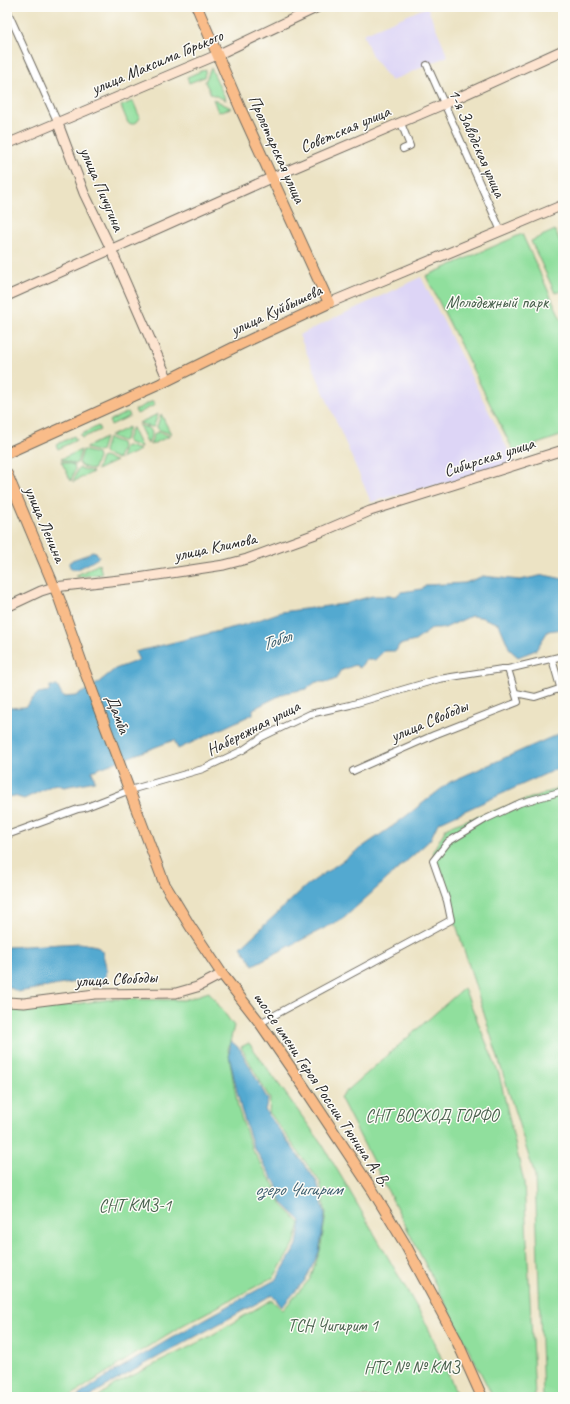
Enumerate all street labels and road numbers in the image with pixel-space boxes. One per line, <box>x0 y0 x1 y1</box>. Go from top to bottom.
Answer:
street label: улица Максима Горького <box>87 24 227 100</box>
street label: 1-я Заводская улица <box>444 86 511 201</box>
street label: Пролетарская улица <box>244 92 311 207</box>
street label: Советская улица <box>297 100 395 157</box>
street label: улица Пичугина <box>74 143 130 236</box>
street label: улица Куйбышева <box>226 279 326 341</box>
street label: Сибирская улица <box>441 432 539 482</box>
street label: улица Ленина <box>19 482 71 567</box>
street label: улица Климова <box>171 528 260 566</box>
street label: Дамба <box>101 692 135 738</box>
street label: Набережная улица <box>203 695 304 761</box>
street label: улица Свободы <box>386 695 473 747</box>
street label: улица Свободы <box>74 966 159 992</box>
street label: шоссе имени Героя России Тюнина А. В. <box>249 988 395 1191</box>

